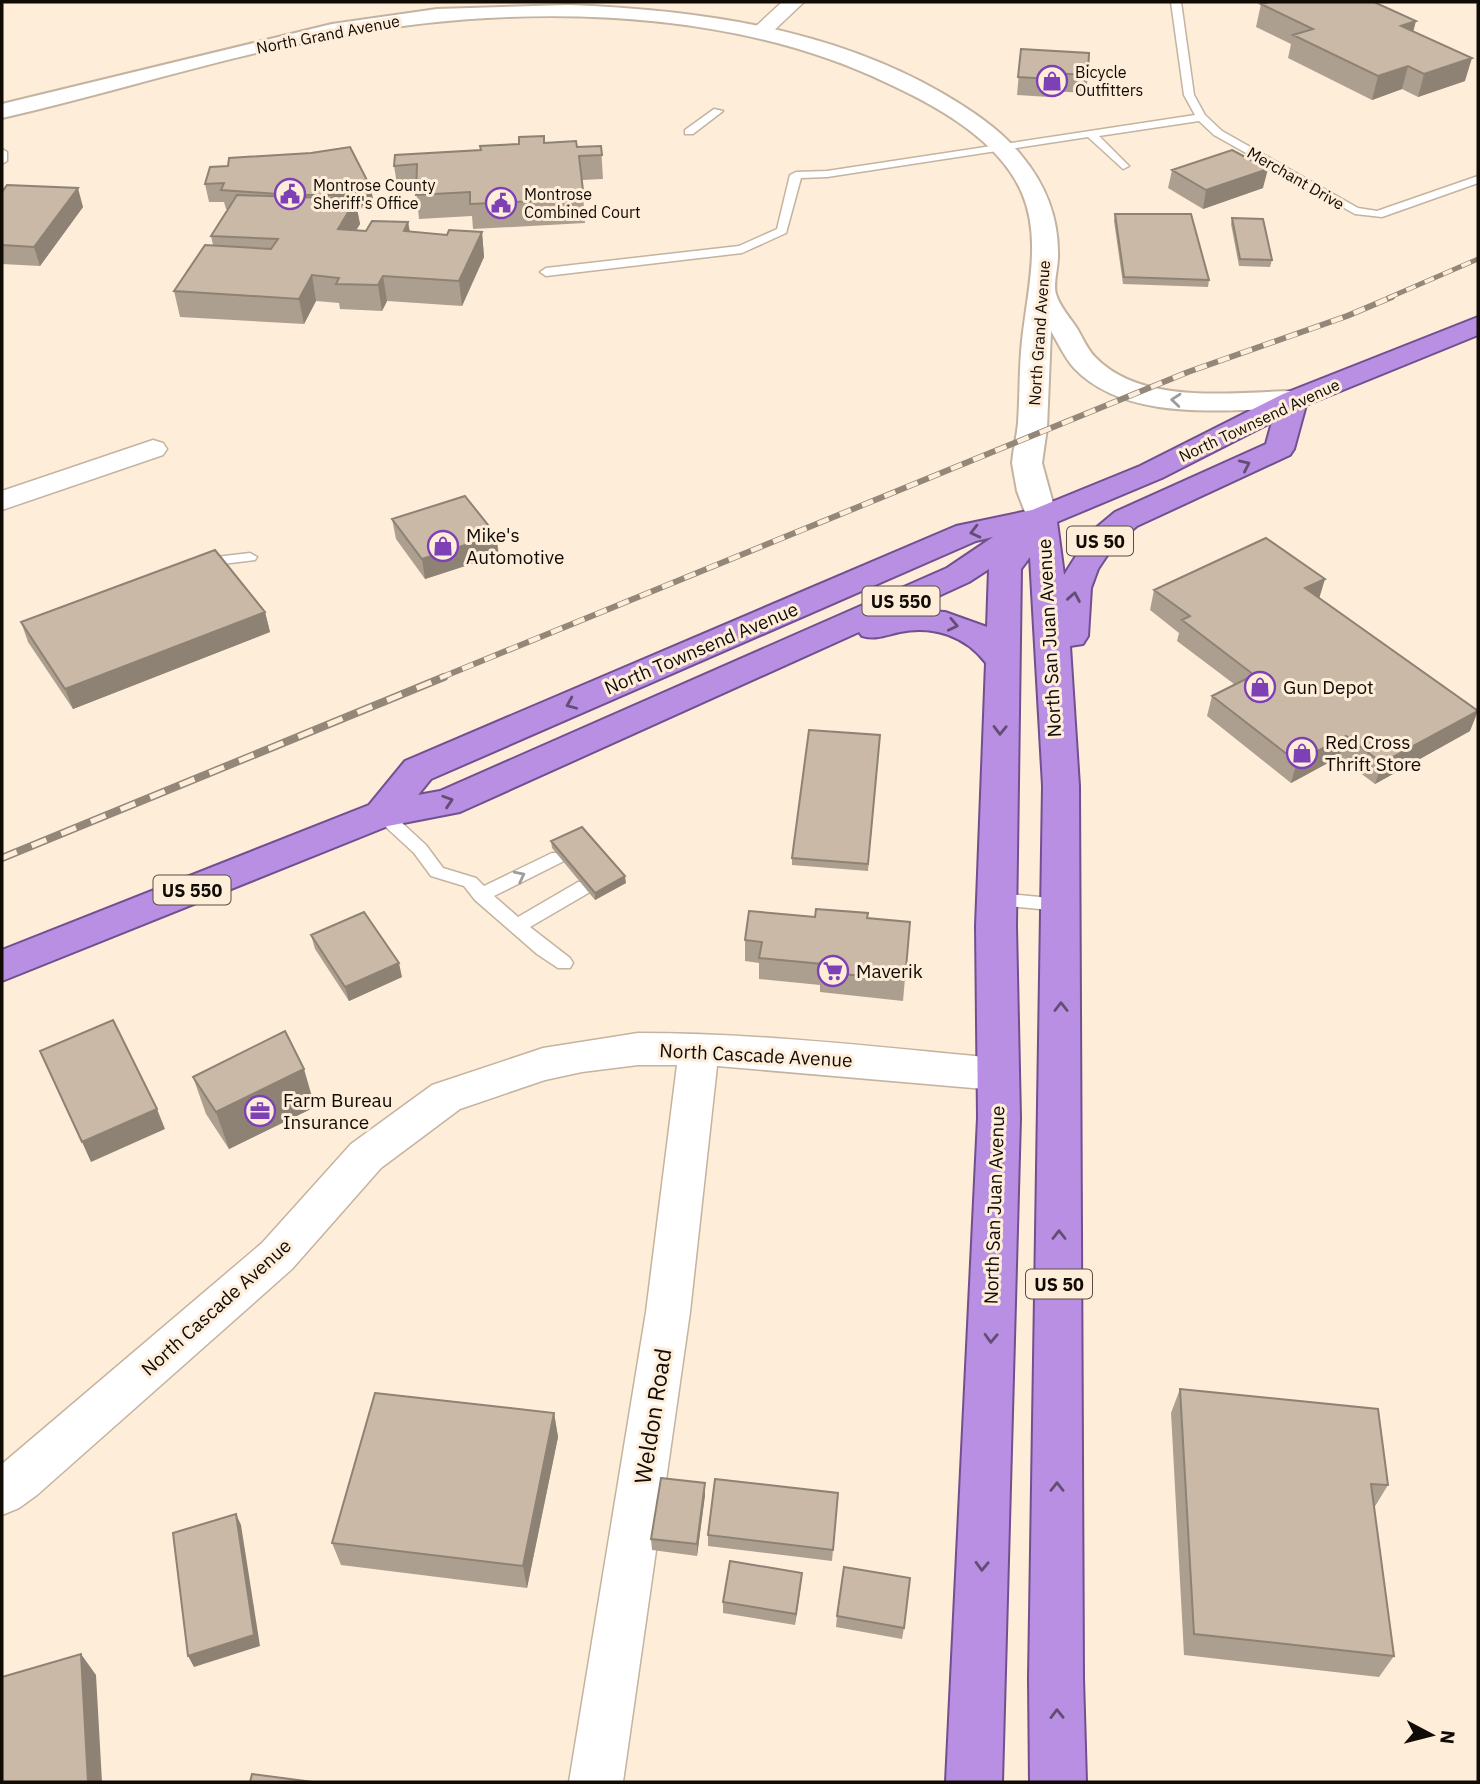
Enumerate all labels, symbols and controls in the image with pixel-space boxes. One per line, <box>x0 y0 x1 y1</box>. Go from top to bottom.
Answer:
street label: North Grand Avenue <box>255 10 402 58</box>
place label: Bicycle Outfitters <box>1075 62 1143 100</box>
shop icon: Bicycle Outfitters <box>1035 64 1069 98</box>
street label: Merchant Drive <box>1244 142 1348 214</box>
place label: Montrose County Sheriff's Office <box>313 175 435 213</box>
public building icon: Montrose County Sheriff's Office <box>273 177 307 211</box>
place label: Montrose Combined Court <box>524 184 641 222</box>
public building icon: Montrose Combined Court <box>484 186 518 220</box>
street label: North Grand Avenue <box>1024 259 1054 406</box>
street label: North Townsend Avenue <box>1175 374 1343 466</box>
one-way arrow <box>1170 393 1181 408</box>
one-way arrow <box>1238 459 1251 473</box>
place label: Mike's Automotive <box>466 523 564 569</box>
one-way arrow <box>969 524 981 538</box>
road number: US 50 <box>1067 526 1133 556</box>
shop icon: Mike's Automotive <box>426 529 460 563</box>
street label: North San Juan Avenue <box>1032 538 1066 738</box>
road number: US 550 <box>862 586 940 616</box>
one-way arrow <box>1066 591 1081 603</box>
street label: North Townsend Avenue <box>601 596 801 700</box>
one-way arrow <box>947 616 959 631</box>
shop icon: Gun Depot <box>1243 670 1277 704</box>
place label: Gun Depot <box>1283 675 1374 699</box>
one-way arrow <box>566 696 578 710</box>
one-way arrow <box>992 725 1008 735</box>
place label: Red Cross Thrift Store <box>1325 730 1421 776</box>
shop icon: Red Cross Thrift Store <box>1285 736 1319 770</box>
one-way arrow <box>442 795 454 810</box>
one-way arrow <box>513 870 525 884</box>
road number: US 550 <box>154 876 230 904</box>
supermarket icon: Maverik <box>816 954 850 988</box>
place label: Maverik <box>856 959 923 983</box>
one-way arrow <box>1053 1001 1069 1012</box>
street label: North Cascade Avenue <box>659 1038 853 1072</box>
place label: Farm Bureau Insurance <box>283 1088 393 1134</box>
office icon: Farm Bureau Insurance <box>243 1094 277 1128</box>
street label: North San Juan Avenue <box>979 1105 1009 1305</box>
one-way arrow <box>1051 1229 1067 1239</box>
street label: North Cascade Avenue <box>136 1233 296 1381</box>
road number: US 50 <box>1026 1269 1092 1298</box>
one-way arrow <box>983 1333 998 1344</box>
street label: Weldon Road <box>626 1346 678 1486</box>
one-way arrow <box>1049 1481 1065 1491</box>
one-way arrow <box>975 1561 990 1572</box>
north arrow <box>1396 1700 1466 1770</box>
one-way arrow <box>1049 1708 1064 1719</box>
text: N <box>1435 1729 1461 1745</box>

